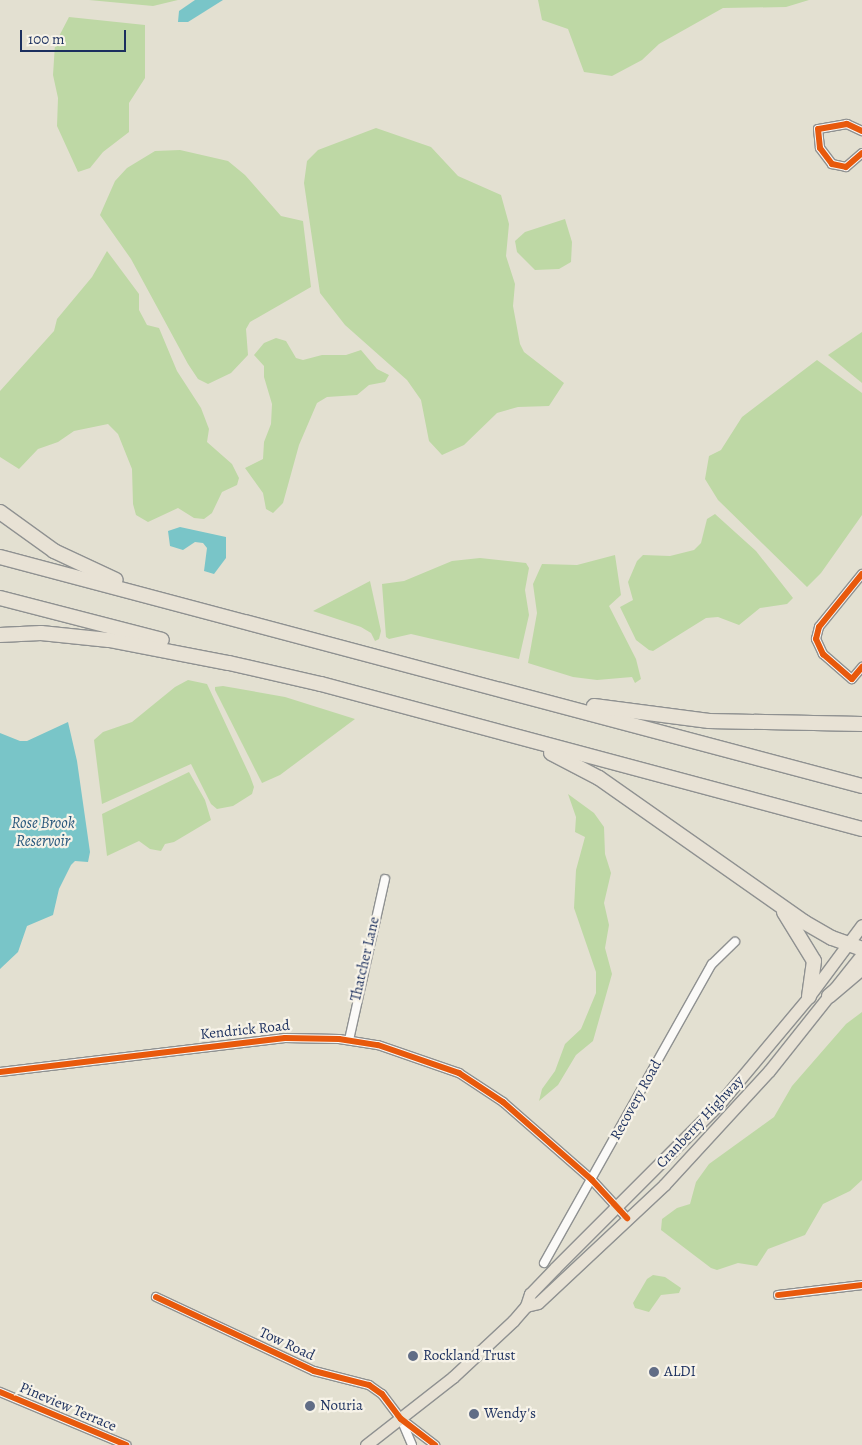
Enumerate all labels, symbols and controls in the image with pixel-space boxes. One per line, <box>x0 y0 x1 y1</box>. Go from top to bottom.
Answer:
scale bar <box>22 20 129 52</box>
text: 100 m <box>28 29 65 49</box>
water label: Rose Brook Reservoir <box>11 813 75 851</box>
street label: Thatcher Lane <box>347 915 383 1003</box>
street label: Kendrick Road <box>199 1016 291 1044</box>
street label: Recovery Road <box>607 1057 665 1143</box>
street label: Cranberry Highway <box>653 1072 747 1172</box>
street label: Tow Road <box>256 1323 318 1365</box>
place label: Rockland Trust <box>423 1347 515 1365</box>
marker: Rockland Trust <box>407 1350 419 1362</box>
place label: ALDI <box>664 1363 696 1381</box>
marker: ALDI <box>648 1366 660 1378</box>
street label: Pineview Terrace <box>17 1378 119 1436</box>
place label: Nouria <box>320 1397 363 1415</box>
marker: Nouria <box>304 1400 316 1412</box>
place label: Wendy's <box>484 1405 536 1423</box>
marker: Wendy's <box>468 1408 480 1420</box>

